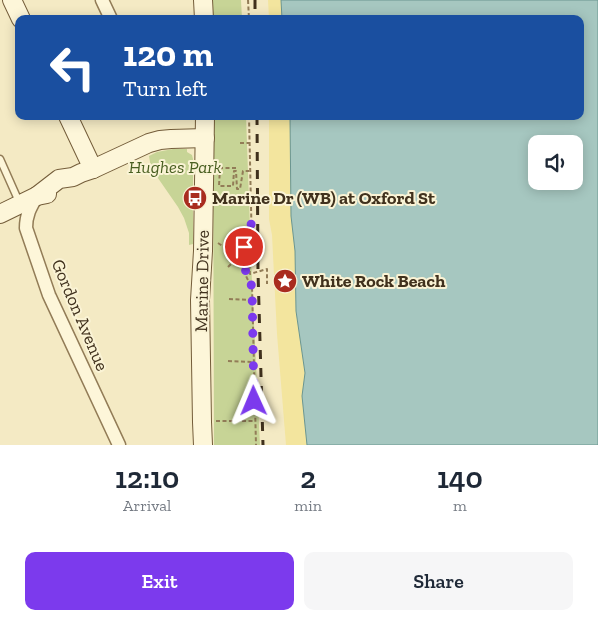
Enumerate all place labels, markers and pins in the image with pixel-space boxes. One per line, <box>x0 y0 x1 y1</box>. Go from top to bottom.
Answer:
bus stop icon: Marine Dr (WB) at Oxford St <box>182 185 208 211</box>
place label: Marine Dr (WB) at Oxford St <box>212 187 436 209</box>
pin <box>223 226 265 268</box>
place icon: White Rock Beach <box>272 268 298 294</box>
place label: White Rock Beach <box>302 270 446 292</box>

